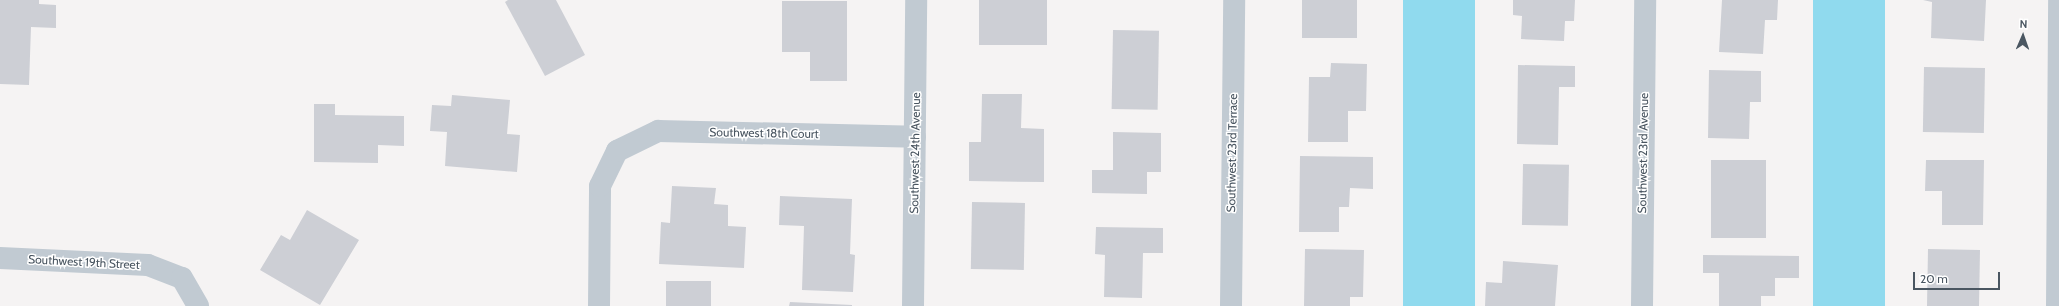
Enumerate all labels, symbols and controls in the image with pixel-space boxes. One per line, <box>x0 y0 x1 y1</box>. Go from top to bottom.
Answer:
north arrow <box>2003 16 2043 56</box>
text: N <box>2019 17 2028 31</box>
street label: Southwest 24th Avenue <box>907 92 923 214</box>
street label: Southwest 23rd Terrace <box>1224 93 1240 213</box>
street label: Southwest 23rd Avenue <box>1635 93 1651 213</box>
street label: Southwest 18th Court <box>709 125 819 141</box>
street label: Southwest 19th Street <box>28 252 140 272</box>
scale bar <box>1915 264 2002 290</box>
text: 20 m <box>1920 271 1948 286</box>

